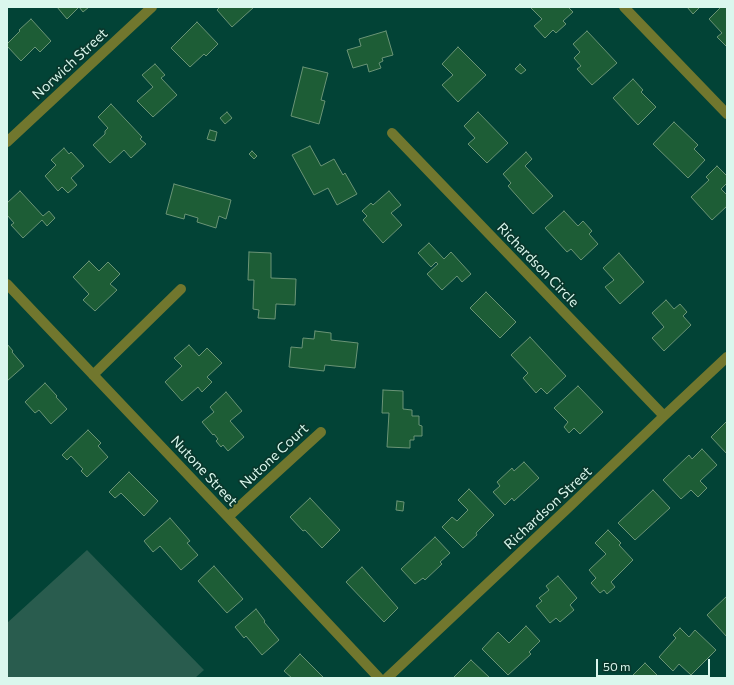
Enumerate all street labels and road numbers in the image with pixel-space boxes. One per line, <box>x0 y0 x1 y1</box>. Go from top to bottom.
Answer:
street label: Norwich Street <box>29 25 111 103</box>
street label: Richardson Circle <box>494 219 582 311</box>
street label: Nutone Court <box>236 420 312 492</box>
street label: Nutone Street <box>167 432 241 510</box>
street label: Richardson Street <box>501 463 595 553</box>

